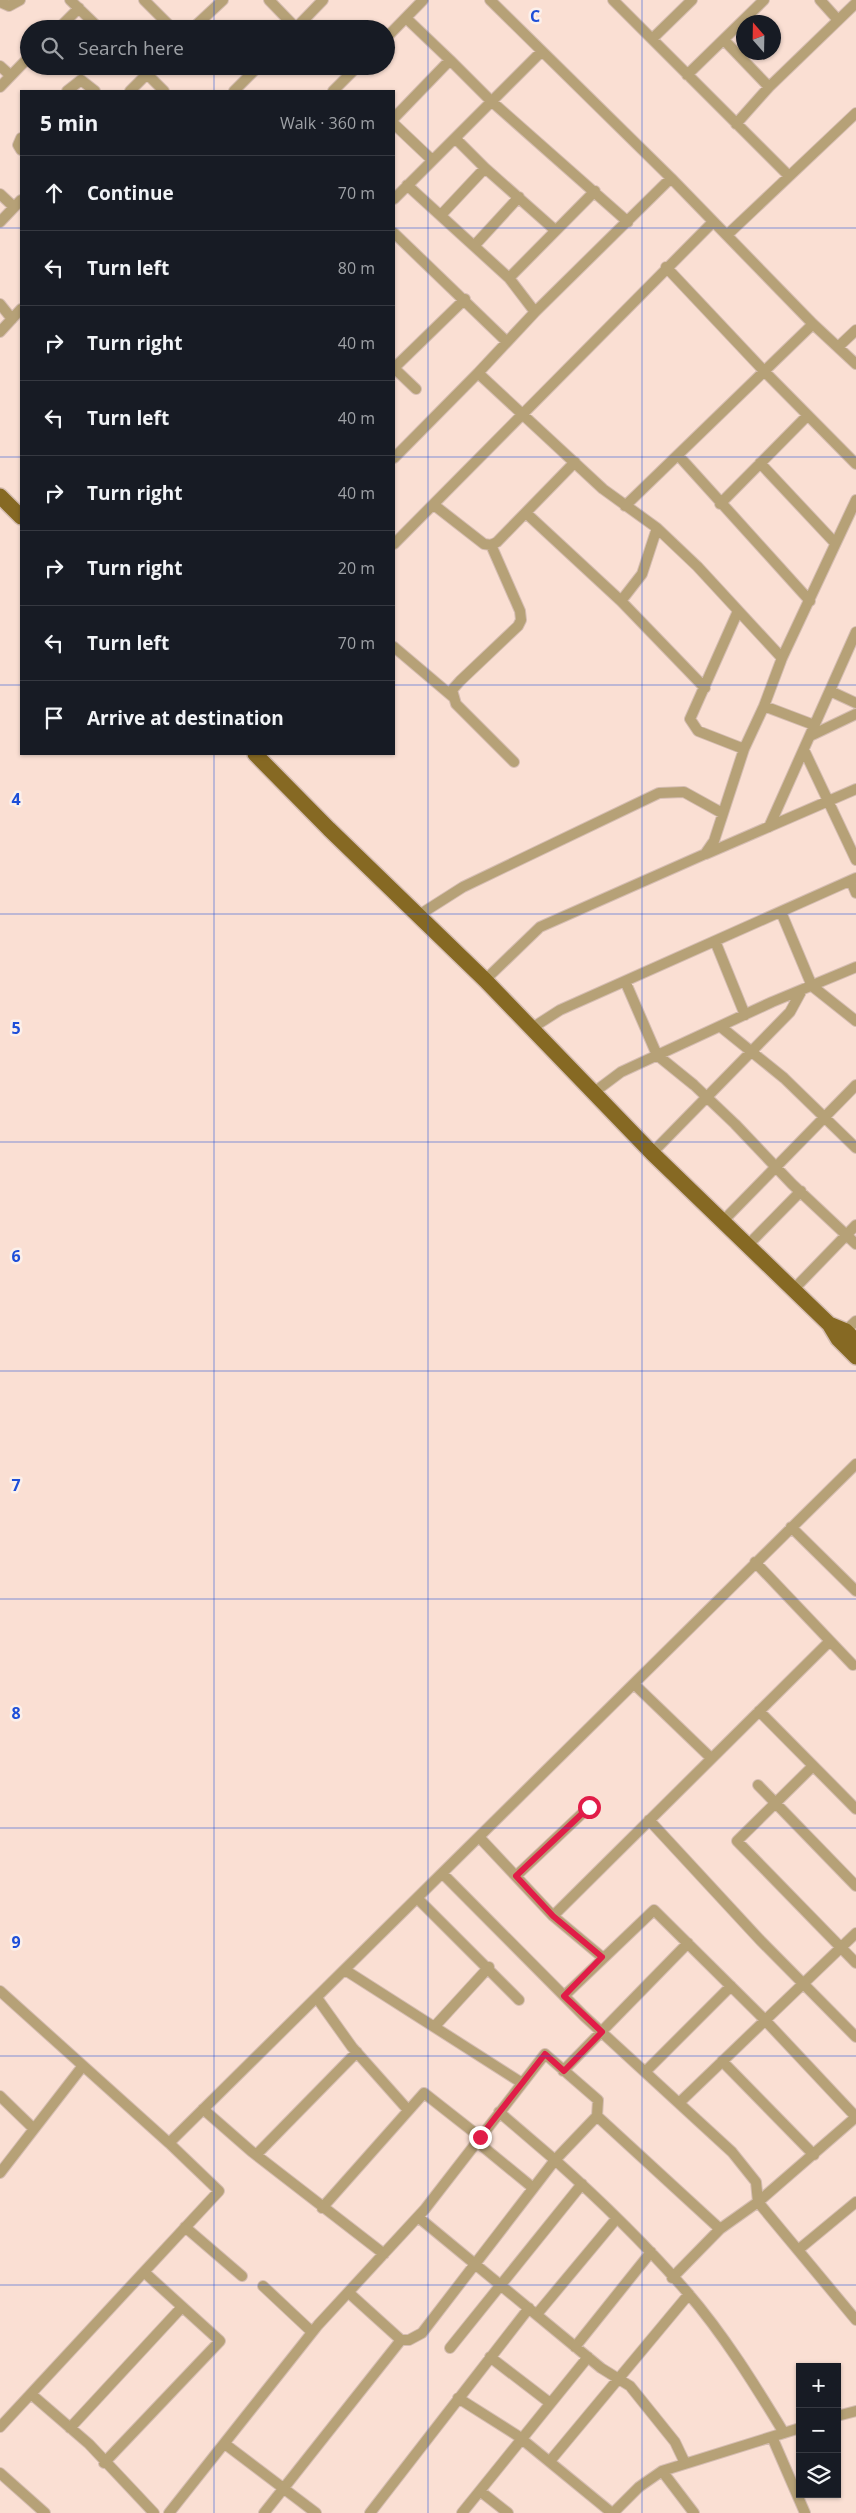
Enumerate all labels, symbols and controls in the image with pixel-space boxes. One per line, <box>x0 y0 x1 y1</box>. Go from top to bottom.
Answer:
text: C <box>530 5 540 27</box>
north arrow <box>736 15 781 60</box>
search box <box>20 20 395 75</box>
icon: search <box>38 34 66 62</box>
text: Search here <box>78 35 184 61</box>
text: 5 min <box>40 109 98 137</box>
text: Walk · 360 m <box>280 112 375 134</box>
icon: ahead <box>40 179 68 207</box>
text: Continue <box>87 180 174 206</box>
text: 70 m <box>338 182 375 204</box>
icon: left <box>40 254 68 282</box>
text: Turn left <box>87 255 169 281</box>
text: 80 m <box>338 257 375 279</box>
icon: right <box>40 329 68 357</box>
text: Turn right <box>87 330 182 356</box>
text: 40 m <box>338 332 375 354</box>
icon: left <box>40 404 68 432</box>
text: Turn left <box>87 405 169 431</box>
text: 40 m <box>338 407 375 429</box>
icon: right <box>40 479 68 507</box>
text: Turn right <box>87 480 182 506</box>
text: 40 m <box>338 482 375 504</box>
icon: right <box>40 554 68 582</box>
text: Turn right <box>87 555 182 581</box>
text: 20 m <box>338 557 375 579</box>
icon: left <box>40 629 68 657</box>
text: Turn left <box>87 630 169 656</box>
text: 70 m <box>338 632 375 654</box>
icon: arrive <box>40 704 68 732</box>
text: Arrive at destination <box>87 705 284 731</box>
text: 4 <box>11 788 21 810</box>
text: 5 <box>11 1017 21 1039</box>
text: 6 <box>11 1245 21 1267</box>
text: 7 <box>11 1474 21 1496</box>
text: 8 <box>11 1702 21 1724</box>
route start <box>578 1796 601 1819</box>
text: 9 <box>11 1931 21 1953</box>
route end <box>469 2126 492 2149</box>
map controls <box>796 2363 841 2498</box>
button: + <box>796 2363 841 2408</box>
button: − <box>796 2408 841 2453</box>
button: layers <box>796 2453 841 2498</box>

